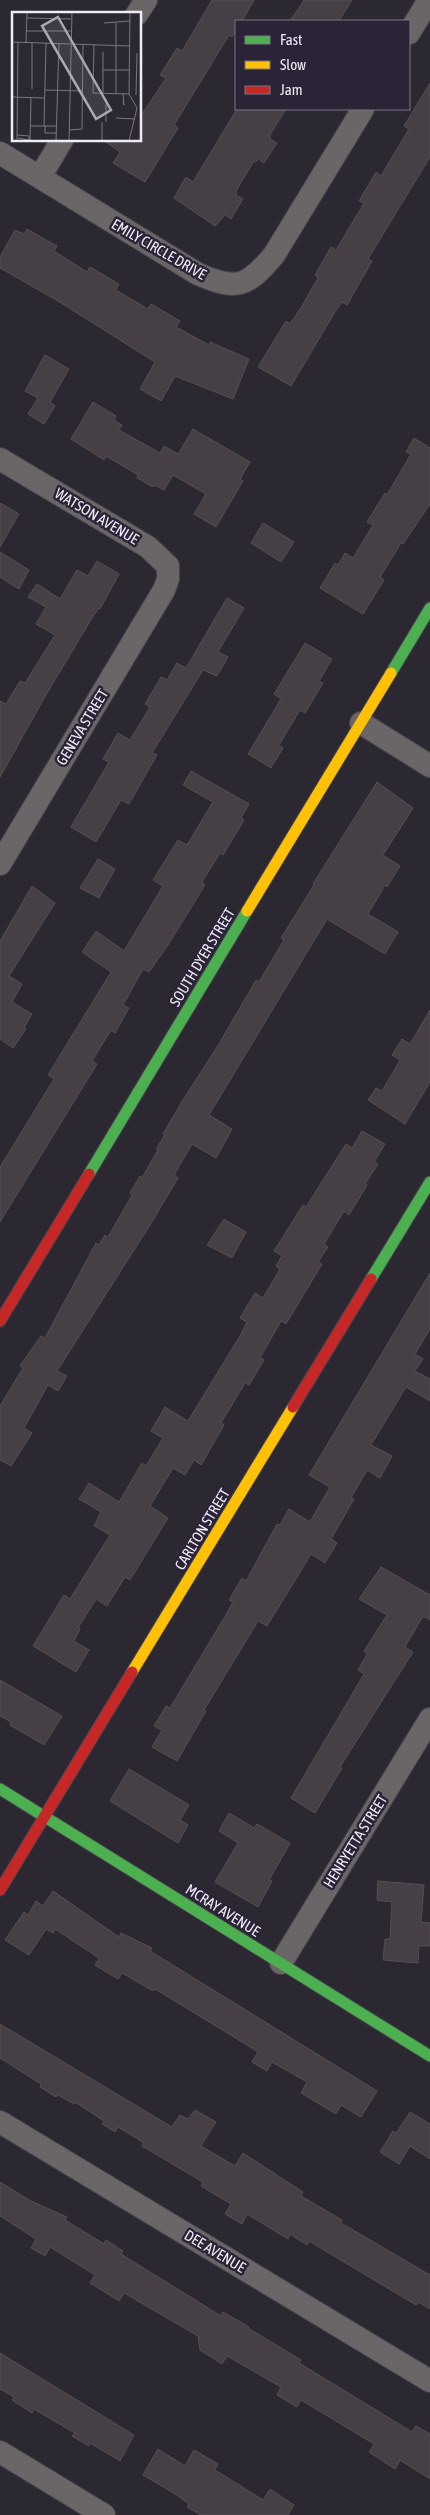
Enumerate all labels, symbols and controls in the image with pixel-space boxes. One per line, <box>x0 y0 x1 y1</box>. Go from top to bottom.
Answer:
inset map <box>12 12 141 141</box>
legend <box>235 20 410 110</box>
text: Fast <box>280 31 302 48</box>
text: Slow <box>280 56 306 73</box>
text: Jam <box>280 81 303 98</box>
street label: EMILY CIRCLE DRIVE <box>109 215 210 283</box>
street label: WATSON AVENUE <box>52 484 143 548</box>
street label: GENEVA STREET <box>53 686 112 768</box>
street label: SOUTH DYER STREET <box>166 904 238 1009</box>
street label: CARLTON STREET <box>171 1485 233 1573</box>
street label: HENRYETTA STREET <box>320 1791 391 1890</box>
street label: MCRAY AVENUE <box>183 1880 264 1940</box>
street label: DEE AVENUE <box>181 2226 249 2276</box>

